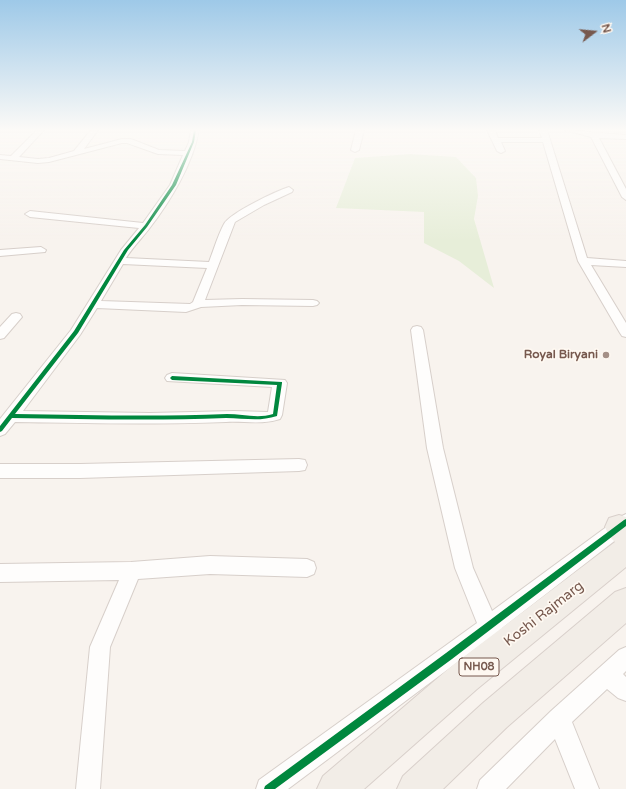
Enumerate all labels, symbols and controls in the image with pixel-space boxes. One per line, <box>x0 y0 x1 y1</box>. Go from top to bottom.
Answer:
north arrow <box>574 12 614 52</box>
text: N <box>599 23 613 35</box>
place label: Royal Biryani <box>524 348 598 362</box>
marker: Royal Biryani <box>601 350 611 360</box>
street label: Koshi Rajmarg <box>501 578 587 650</box>
road number: NH08 <box>459 658 499 676</box>

